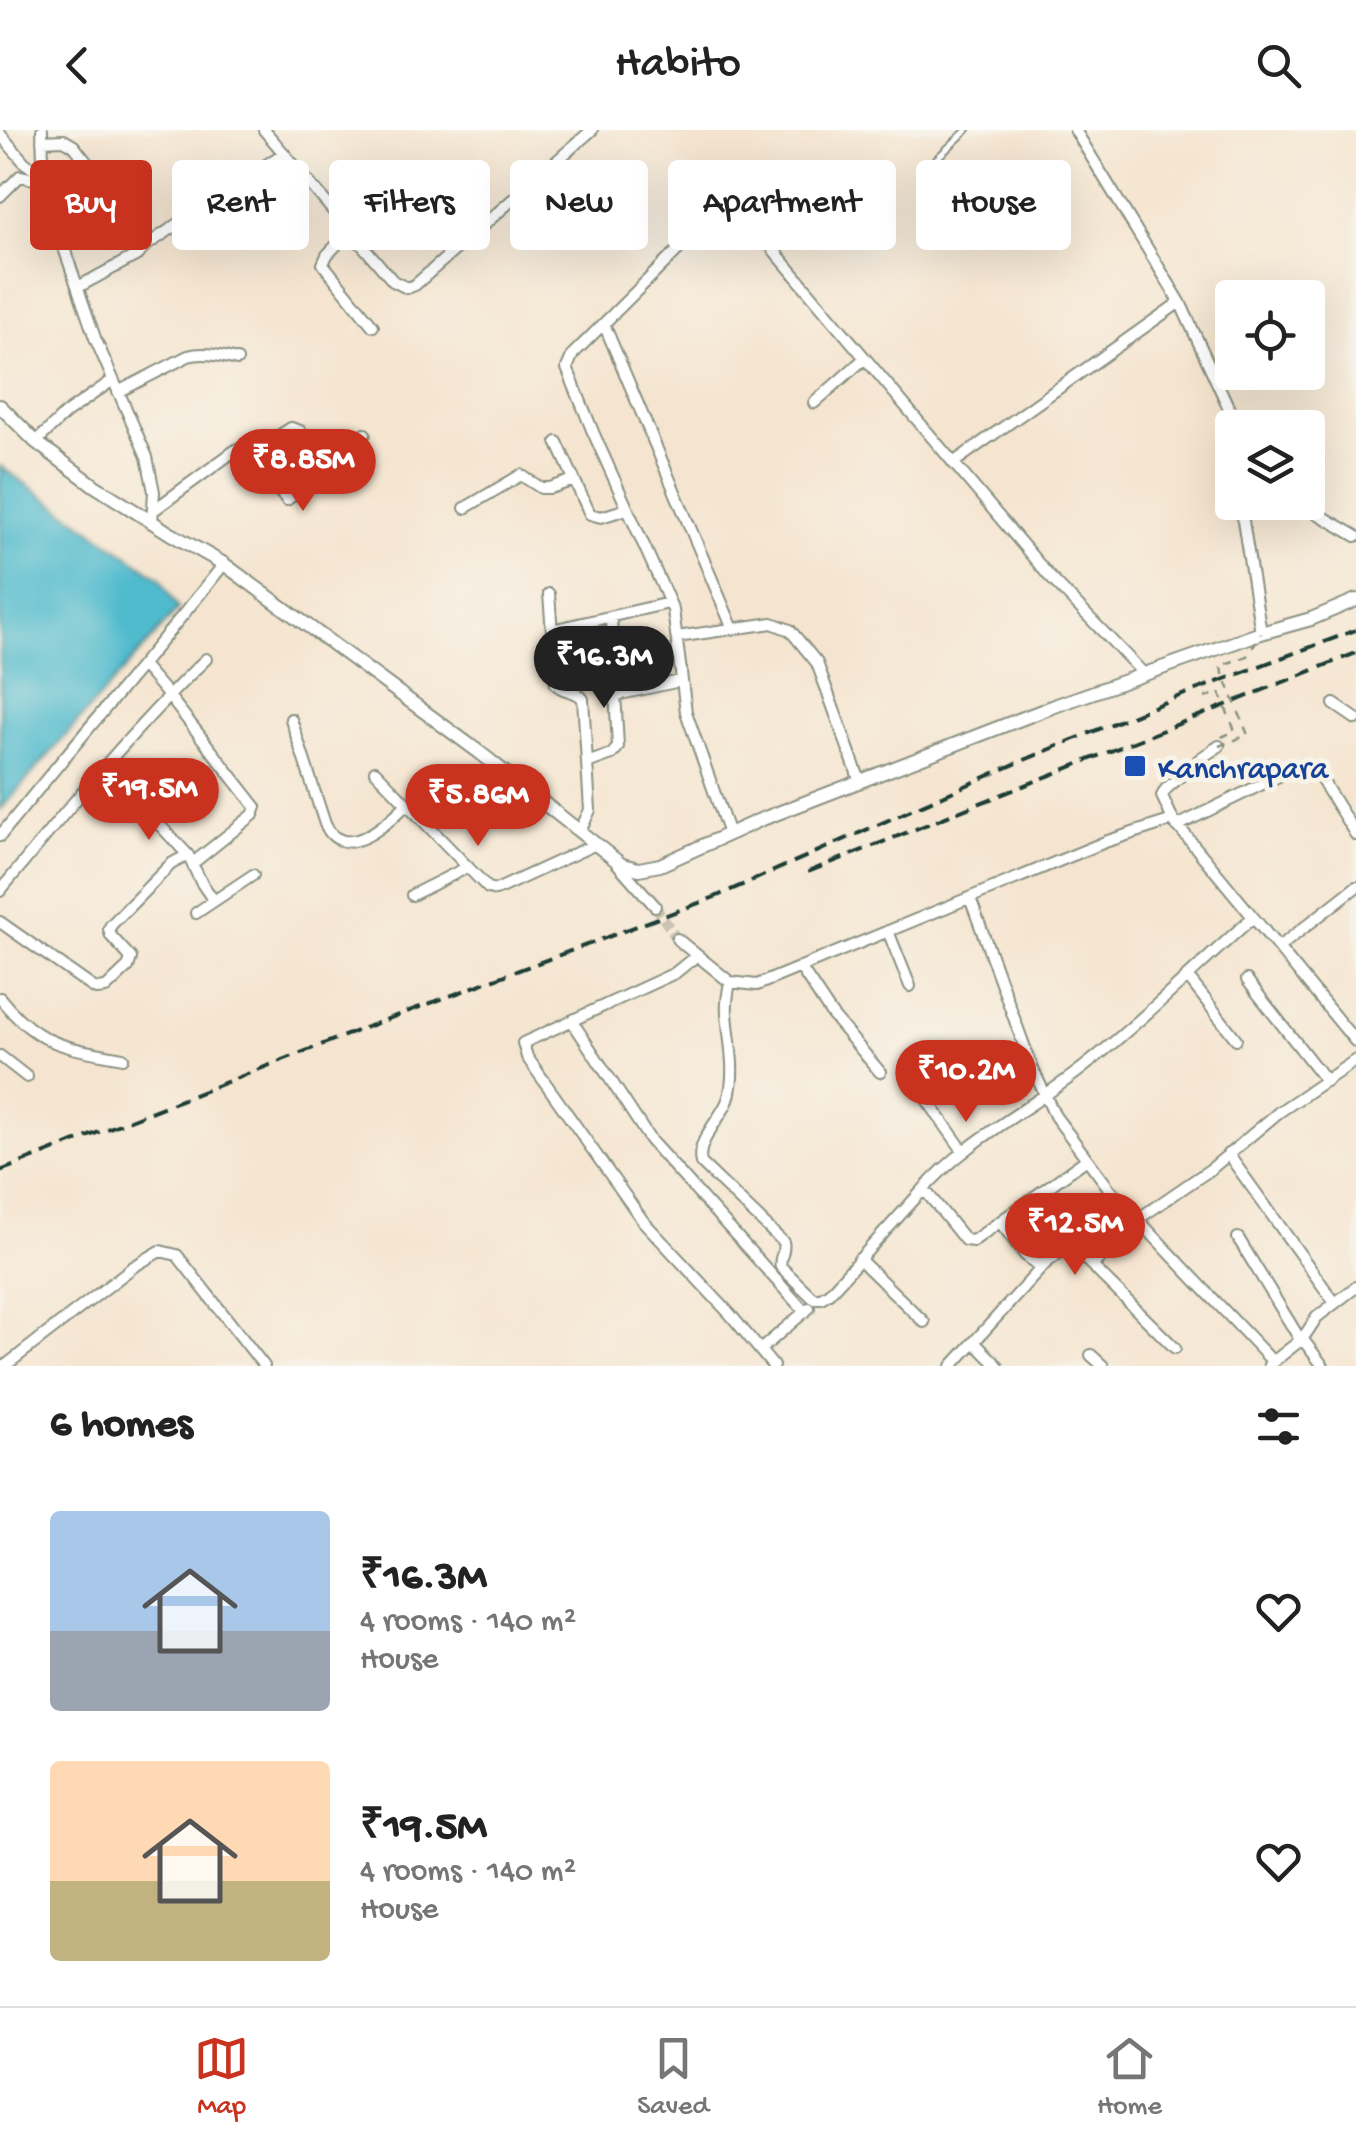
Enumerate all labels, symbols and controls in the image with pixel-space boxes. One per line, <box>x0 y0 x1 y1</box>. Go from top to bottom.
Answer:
icon: back <box>50 38 105 93</box>
icon: search <box>1251 38 1306 93</box>
text: Habito <box>615 39 741 92</box>
chip: Buy <box>30 160 152 250</box>
chip: Rent <box>172 160 309 250</box>
chip: Filters <box>329 160 490 250</box>
chip: New <box>510 160 648 250</box>
chip: Apartment <box>668 160 896 250</box>
chip: House <box>916 160 1071 250</box>
map controls <box>1215 280 1325 520</box>
button: locate <box>1215 280 1325 390</box>
button: layers <box>1215 410 1325 520</box>
pin: ₹8.85M <box>222 429 384 514</box>
text: ₹8.85M <box>252 442 354 480</box>
pin: ₹16.3M <box>523 626 685 711</box>
text: ₹16.3M <box>556 639 652 677</box>
place label: Kanchrapara <box>1158 752 1330 790</box>
marker: Kanchrapara <box>1122 753 1148 779</box>
pin: ₹19.5M <box>68 758 230 843</box>
pin: ₹5.86M <box>397 764 559 849</box>
text: ₹19.5M <box>101 771 197 809</box>
text: ₹5.86M <box>427 777 529 815</box>
pin: ₹10.2M <box>885 1040 1047 1125</box>
text: ₹10.2M <box>917 1053 1015 1091</box>
pin: ₹12.5M <box>994 1193 1156 1278</box>
text: ₹12.5M <box>1027 1206 1123 1244</box>
icon: filters <box>1251 1399 1306 1454</box>
text: 6 homes <box>50 1402 193 1451</box>
icon: home <box>130 1551 250 1671</box>
text: ₹16.3M <box>360 1555 486 1604</box>
icon: heart <box>1251 1584 1306 1639</box>
text: 4 rooms · 140 m² <box>360 1604 576 1642</box>
text: House <box>360 1642 438 1680</box>
icon: home <box>130 1801 250 1921</box>
text: ₹19.5M <box>360 1805 486 1854</box>
icon: heart <box>1251 1834 1306 1889</box>
text: 4 rooms · 140 m² <box>360 1854 576 1892</box>
text: House <box>360 1892 438 1930</box>
tab: Map <box>194 2031 249 2124</box>
tab: Saved <box>637 2031 709 2124</box>
tab: Home <box>1097 2031 1162 2124</box>

